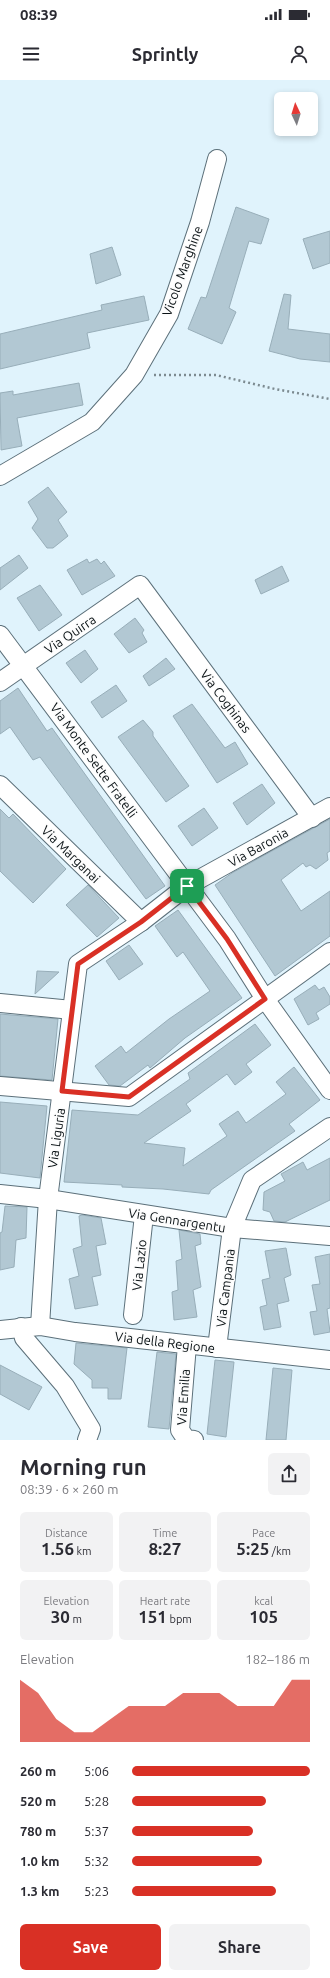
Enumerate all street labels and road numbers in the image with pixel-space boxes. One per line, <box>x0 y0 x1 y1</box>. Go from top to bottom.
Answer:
street label: Vicolo Marghine <box>159 224 205 318</box>
street label: Via Quirra <box>42 612 99 657</box>
street label: Via Coghinas <box>198 667 254 735</box>
street label: Via Monte Sette Fratelli <box>48 700 140 820</box>
street label: Via Marganai <box>39 823 103 885</box>
street label: Via Baronia <box>226 825 290 869</box>
street label: Via Liguria <box>45 1107 67 1169</box>
street label: Via Gennargentu <box>127 1205 227 1235</box>
street label: Via Lazio <box>129 1239 149 1291</box>
street label: Via Campania <box>213 1248 237 1328</box>
street label: Via della Regione <box>114 1329 216 1355</box>
street label: Via Emilia <box>174 1368 192 1426</box>

